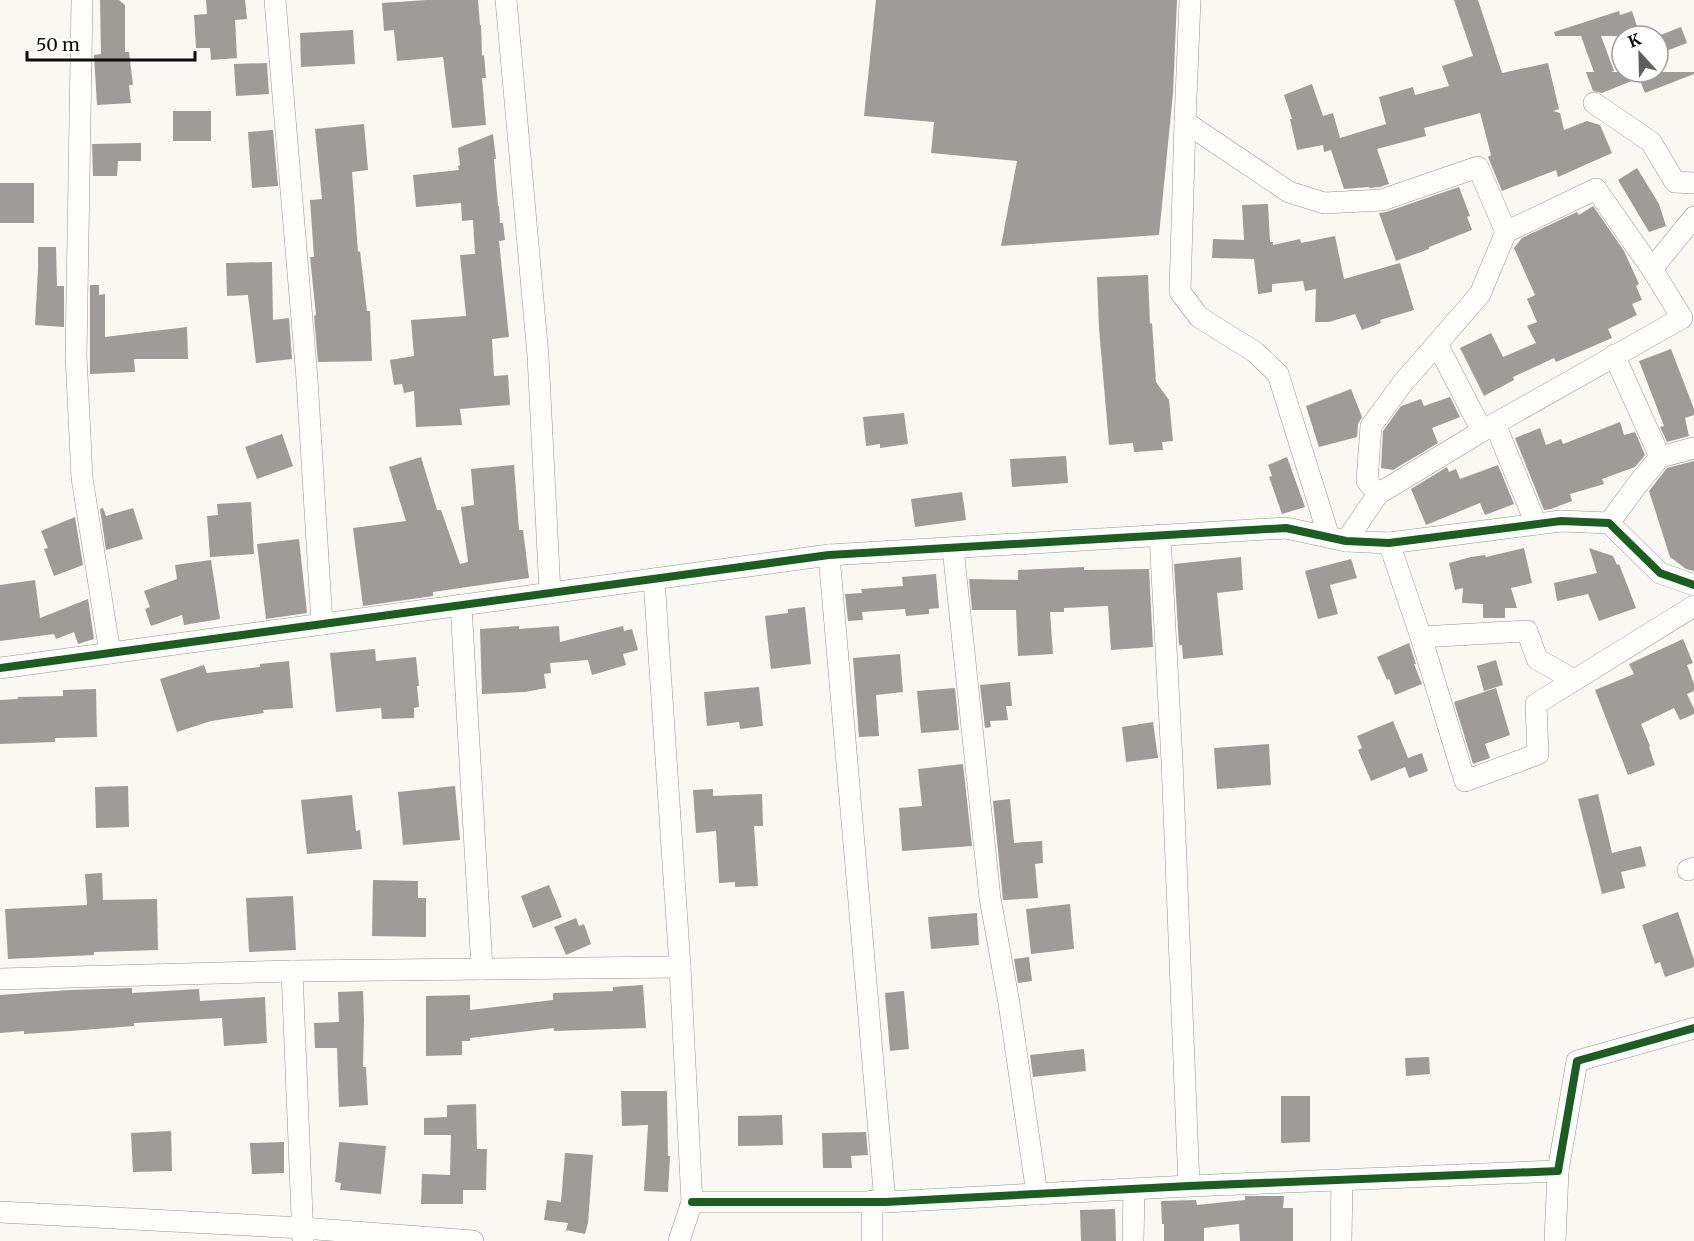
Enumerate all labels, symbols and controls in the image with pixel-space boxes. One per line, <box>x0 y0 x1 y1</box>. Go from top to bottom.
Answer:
scale bar <box>27 24 195 62</box>
north arrow <box>1610 24 1670 84</box>
text: K <box>1625 29 1644 52</box>
text: 50 m <box>36 33 80 56</box>

